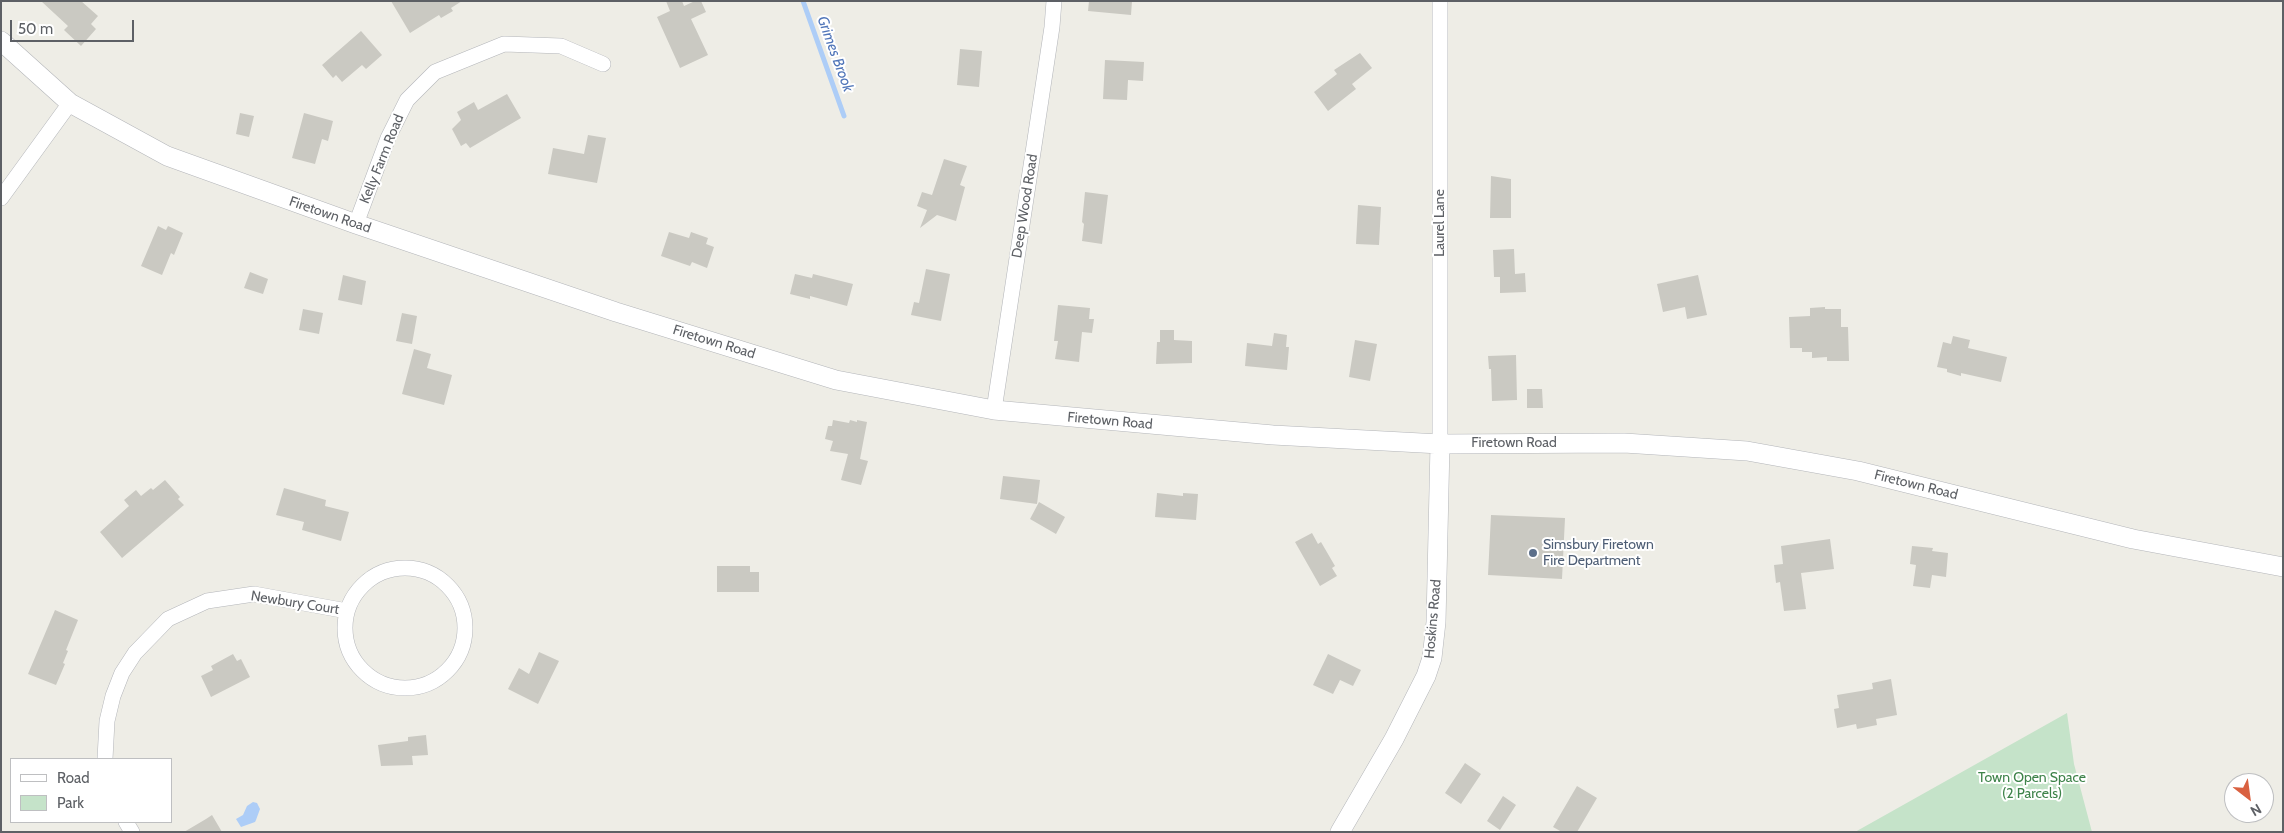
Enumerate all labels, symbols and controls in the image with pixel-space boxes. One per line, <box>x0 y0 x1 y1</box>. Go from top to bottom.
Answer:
scale bar <box>12 10 136 42</box>
water label: Grimes Brook <box>813 14 857 94</box>
text: 50 m <box>18 20 53 38</box>
street label: Kelly Farm Road <box>356 112 408 206</box>
street label: Deep Wood Road <box>1009 153 1041 259</box>
street label: Laurel Lane <box>1432 189 1448 257</box>
street label: Firetown Road <box>287 193 373 237</box>
street label: Firetown Road <box>671 321 757 363</box>
street label: Firetown Road <box>1067 409 1153 433</box>
street label: Firetown Road <box>1471 435 1557 451</box>
street label: Firetown Road <box>1873 467 1959 503</box>
place label: Simsbury Firetown Fire Department <box>1543 537 1654 570</box>
marker: Simsbury Firetown Fire Department <box>1527 547 1539 559</box>
street label: Hoskins Road <box>1421 579 1445 659</box>
street label: Newbury Court <box>250 588 340 618</box>
legend <box>10 758 172 823</box>
text: Road <box>57 769 90 787</box>
park label: Town Open Space (2 Parcels) <box>1978 770 2086 802</box>
north arrow <box>2224 773 2274 823</box>
text: Park <box>57 794 84 812</box>
text: N <box>2247 800 2265 820</box>

